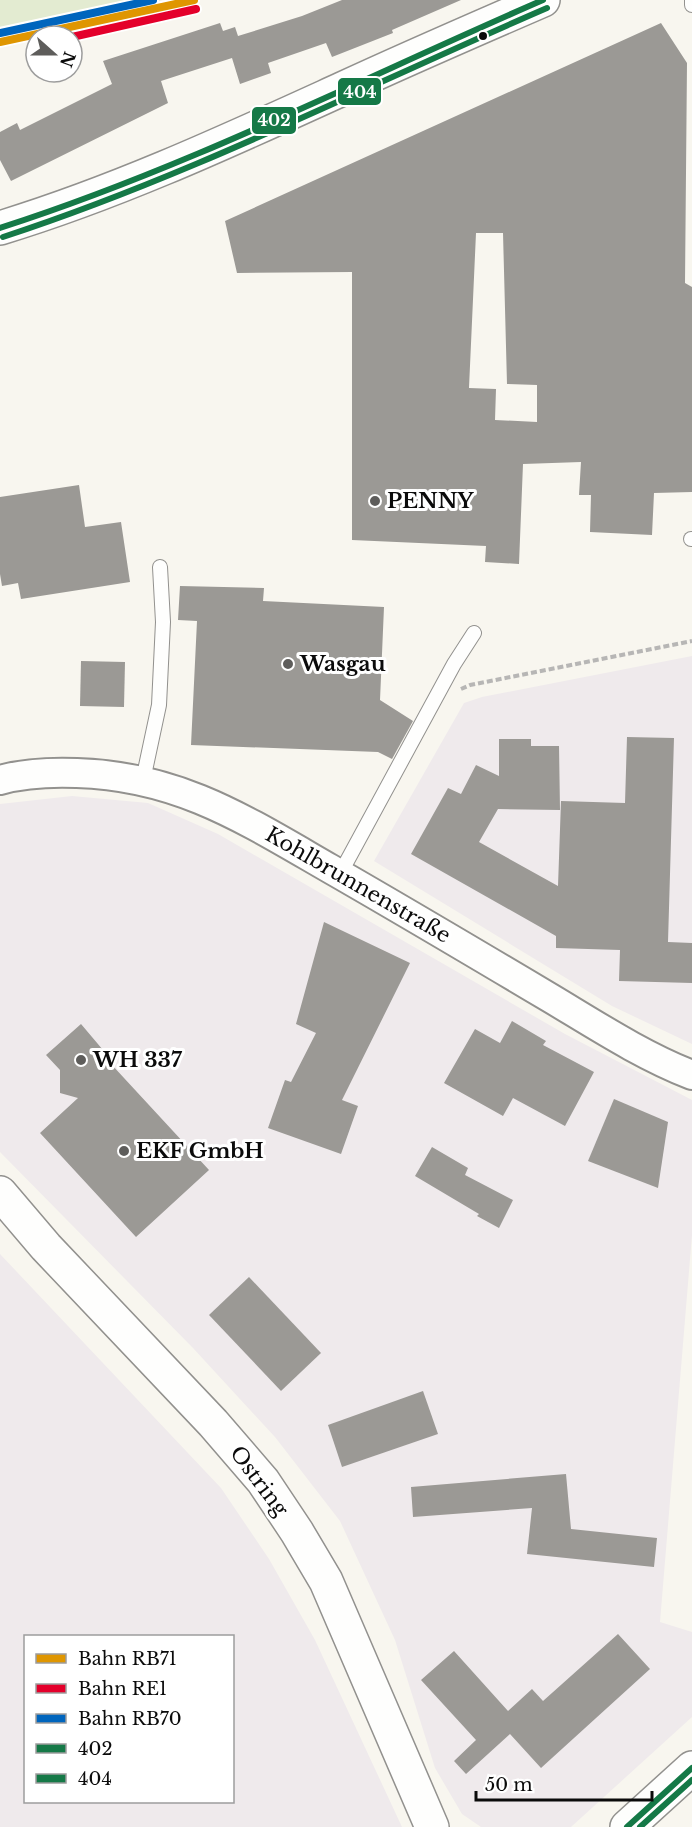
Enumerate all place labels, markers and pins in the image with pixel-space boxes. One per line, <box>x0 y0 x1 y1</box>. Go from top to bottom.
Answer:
unlabelled marker <box>477 30 489 42</box>
place label: PENNY <box>387 488 475 514</box>
marker: PENNY <box>368 494 382 508</box>
place label: Wasgau <box>299 651 386 677</box>
marker: Wasgau <box>281 657 295 671</box>
place label: WH 337 <box>92 1047 183 1073</box>
marker: WH 337 <box>74 1053 88 1067</box>
place label: EKF GmbH <box>136 1138 264 1164</box>
marker: EKF GmbH <box>117 1144 131 1158</box>

